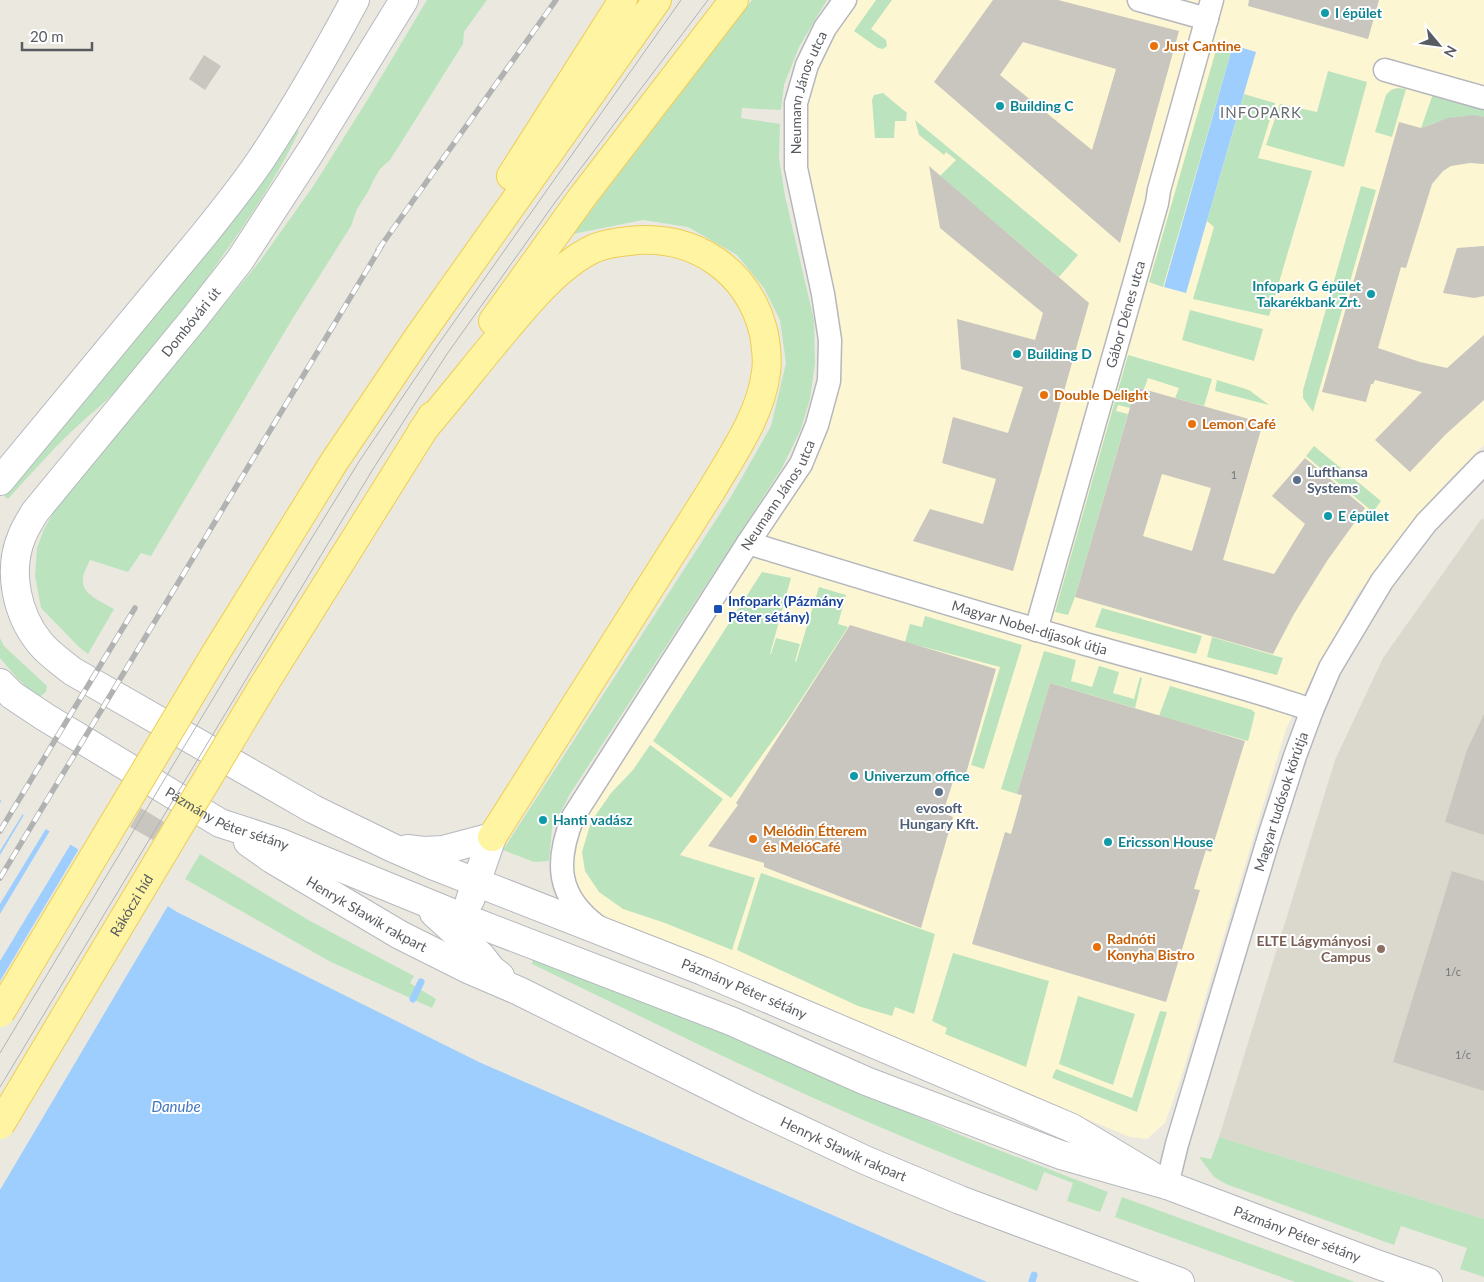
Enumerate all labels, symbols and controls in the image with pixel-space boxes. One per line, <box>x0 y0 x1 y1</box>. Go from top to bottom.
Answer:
place label: I épület <box>1335 4 1383 21</box>
marker: I épület <box>1319 7 1331 19</box>
scale bar <box>22 20 92 52</box>
north arrow <box>1414 20 1464 70</box>
text: 20 m <box>30 27 64 45</box>
street label: Neumann János utca <box>787 28 830 154</box>
place label: Just Cantine <box>1164 37 1242 54</box>
marker: Just Cantine <box>1148 40 1160 52</box>
text: N <box>1441 43 1461 60</box>
place label: Building C <box>1010 97 1074 114</box>
marker: Building C <box>994 100 1006 112</box>
district label: INFOPARK <box>1220 103 1302 121</box>
street label: Gábor Dénes utca <box>1102 259 1148 370</box>
place label: Infopark G épület Takarékbank Zrt. <box>1252 277 1362 310</box>
street label: Dombóvári út <box>157 284 224 360</box>
marker: Infopark G épület Takarékbank Zrt. <box>1365 288 1377 300</box>
place label: Building D <box>1027 345 1092 362</box>
marker: Building D <box>1011 348 1023 360</box>
place label: Double Delight <box>1054 386 1149 403</box>
marker: Double Delight <box>1038 389 1050 401</box>
place label: Lemon Café <box>1202 415 1277 432</box>
marker: Lemon Café <box>1186 418 1198 430</box>
street label: Neumann János utca <box>737 437 818 553</box>
place label: Lufthansa Systems <box>1307 463 1368 496</box>
house number: 1 <box>1231 468 1237 481</box>
marker: Lufthansa Systems <box>1291 474 1303 486</box>
place label: E épület <box>1338 507 1390 524</box>
marker: E épület <box>1322 510 1334 522</box>
place label: Infopark (Pázmány Péter sétány) <box>728 592 844 625</box>
street label: Magyar Nobel-díjasok útja <box>950 596 1109 658</box>
marker: Infopark (Pázmány Péter sétány) <box>712 603 724 615</box>
street label: Magyar tudósok körútja <box>1250 729 1311 873</box>
place label: Univerzum office <box>864 767 970 784</box>
marker: Univerzum office <box>848 770 860 782</box>
street label: Pázmány Péter sétány <box>162 783 292 854</box>
marker: evosoft Hungary Kft. <box>933 786 945 798</box>
place label: evosoft Hungary Kft. <box>899 799 979 832</box>
place label: Hanti vadász <box>553 811 633 828</box>
marker: Hanti vadász <box>537 814 549 826</box>
place label: Melódin Étterem és MelóCafé <box>763 822 867 855</box>
marker: Melódin Étterem és MelóCafé <box>747 833 759 845</box>
place label: Ericsson House <box>1118 833 1214 850</box>
marker: Ericsson House <box>1102 836 1114 848</box>
street label: Rákóczi híd <box>106 871 156 939</box>
street label: Henryk Sławik rakpart <box>303 872 430 955</box>
place label: Radnóti Konyha Bistro <box>1107 930 1195 963</box>
place label: ELTE Lágymányosi Campus <box>1256 932 1371 965</box>
marker: Radnóti Konyha Bistro <box>1091 941 1103 953</box>
marker: ELTE Lágymányosi Campus <box>1375 943 1387 955</box>
street label: Pázmány Péter sétány <box>679 954 810 1023</box>
house number: 1/c <box>1445 965 1461 978</box>
house number: 1/c <box>1455 1048 1471 1061</box>
water label: Danube <box>151 1097 201 1115</box>
street label: Henryk Sławik rakpart <box>778 1113 909 1185</box>
street label: Pázmány Péter sétány <box>1231 1202 1364 1266</box>

